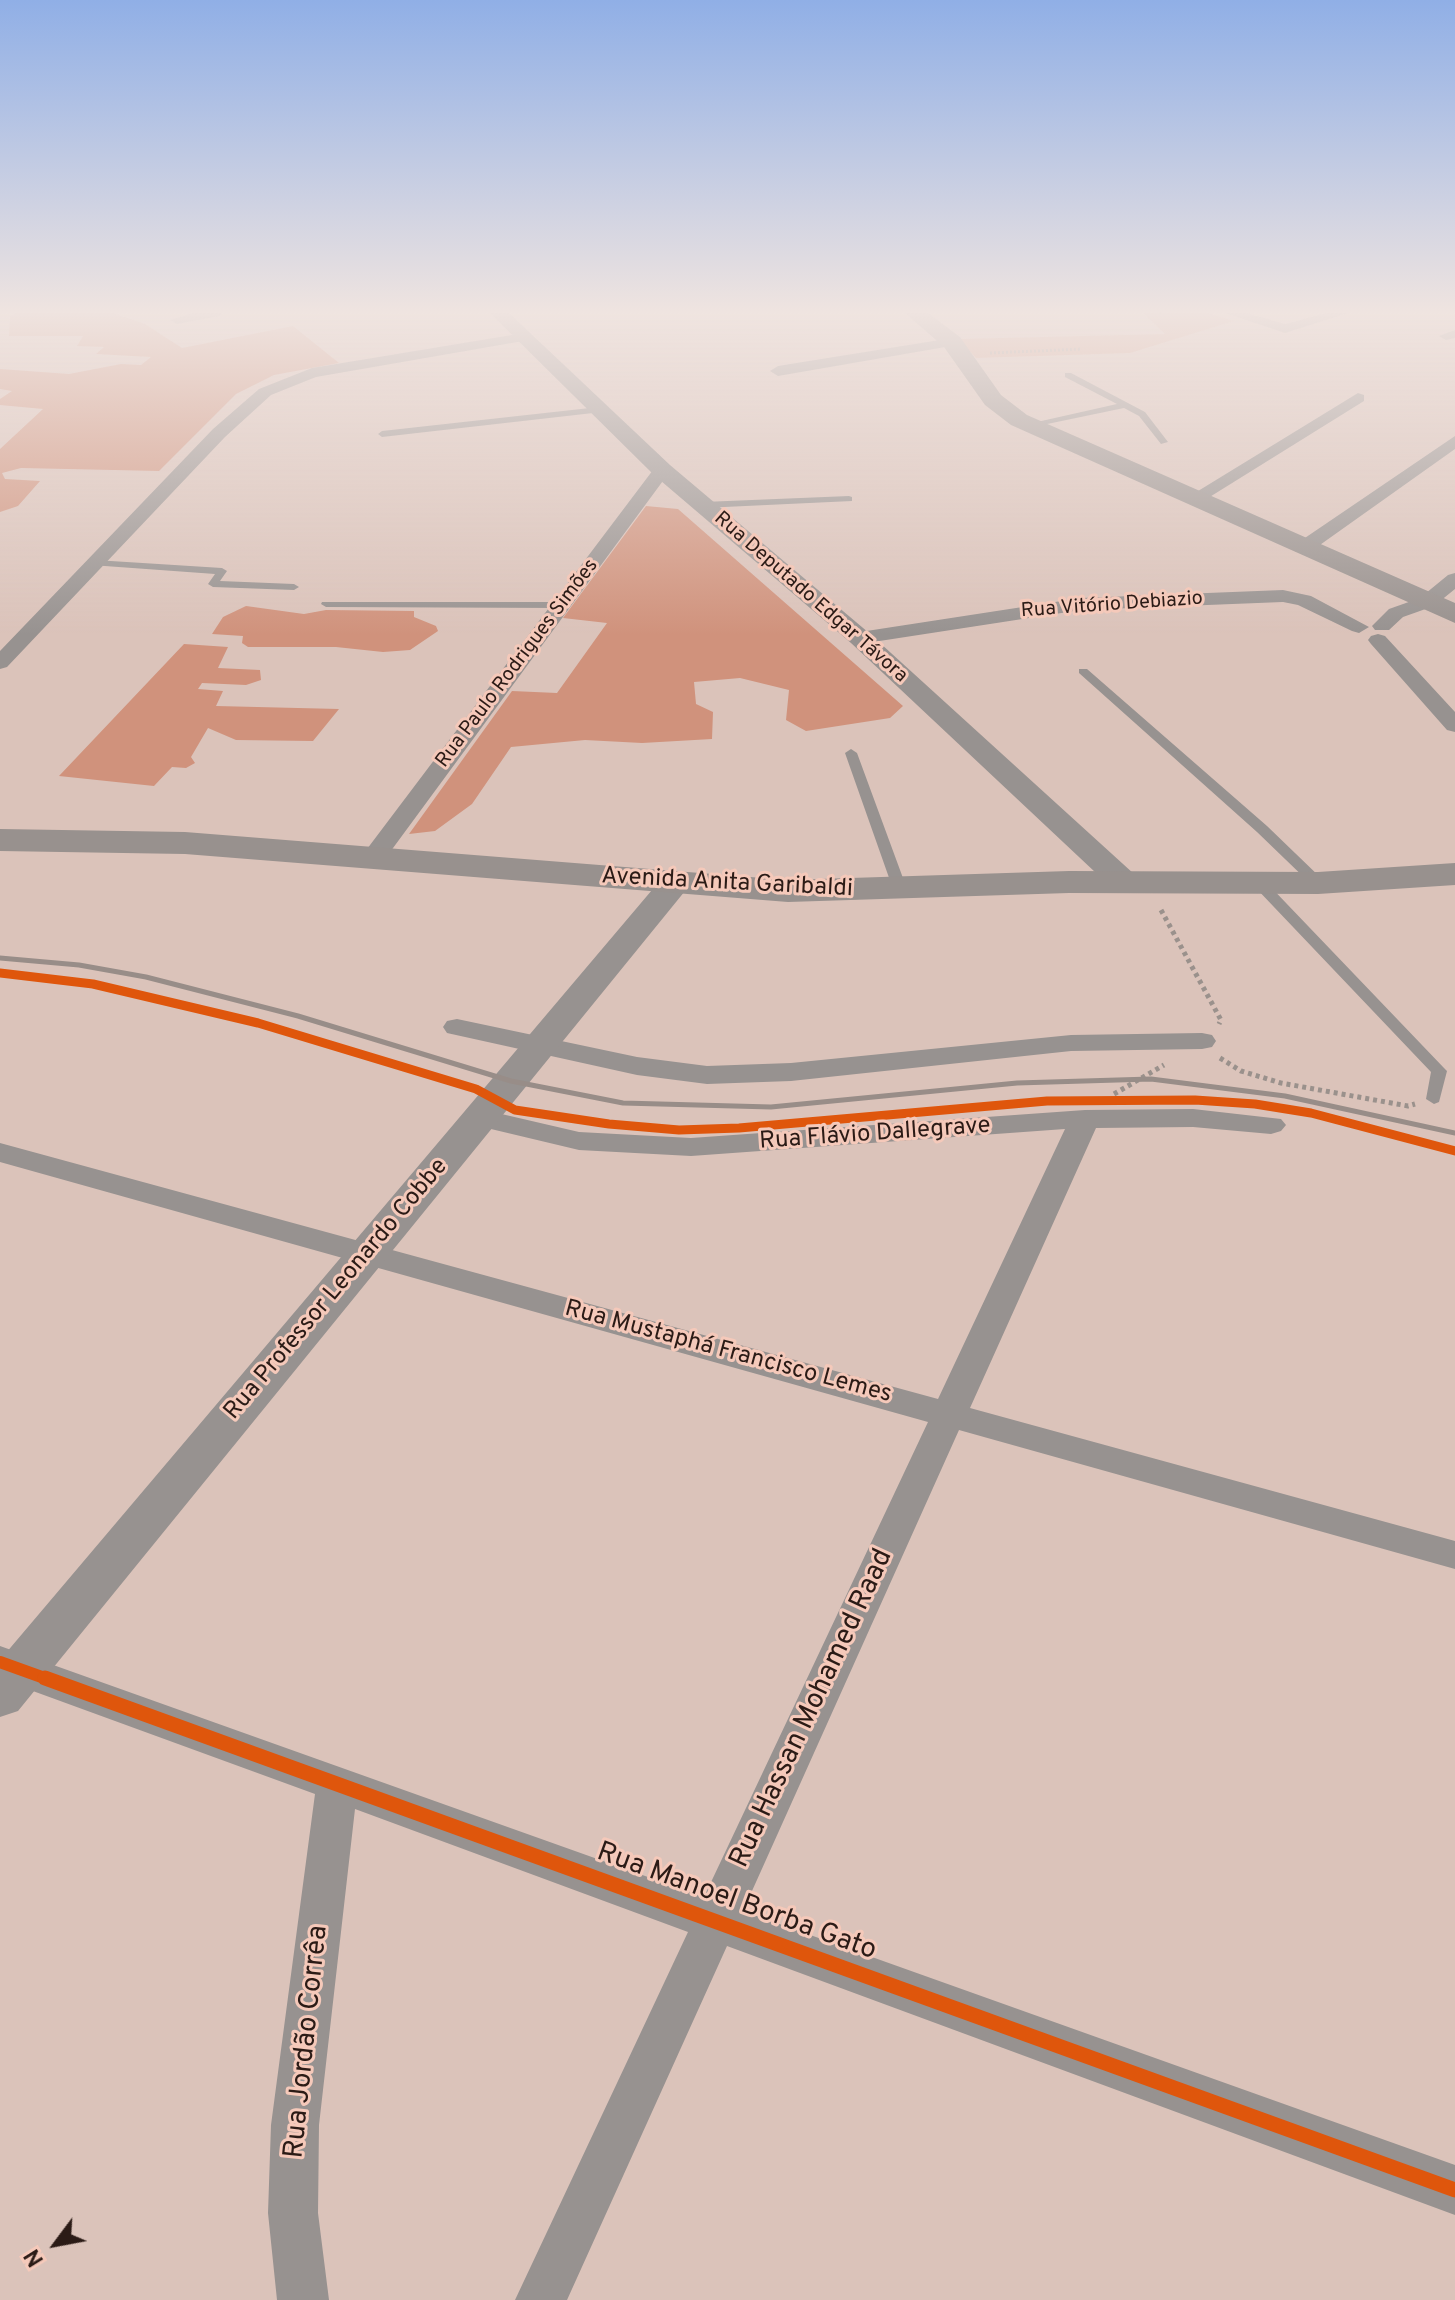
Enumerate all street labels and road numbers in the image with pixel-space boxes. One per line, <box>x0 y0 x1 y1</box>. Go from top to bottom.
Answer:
street label: Rua Deputado Edgar Távora <box>708 507 912 689</box>
street label: Rua Paulo Rodrigues Simões <box>432 555 604 773</box>
street label: Rua Vitório Debiazio <box>1020 588 1204 624</box>
street label: Avenida Anita Garibaldi <box>600 863 854 905</box>
street label: Rua Flávio Dallegrave <box>759 1113 991 1157</box>
street label: Rua Professor Leonardo Cobbe <box>219 1153 455 1427</box>
street label: Rua Mustaphá Francisco Lemes <box>561 1295 895 1411</box>
street label: Rua Hassan Mohamed Raad <box>724 1544 902 1874</box>
street label: Rua Manoel Borba Gato <box>592 1837 880 1969</box>
street label: Rua Jordão Corrêa <box>279 1924 337 2160</box>

